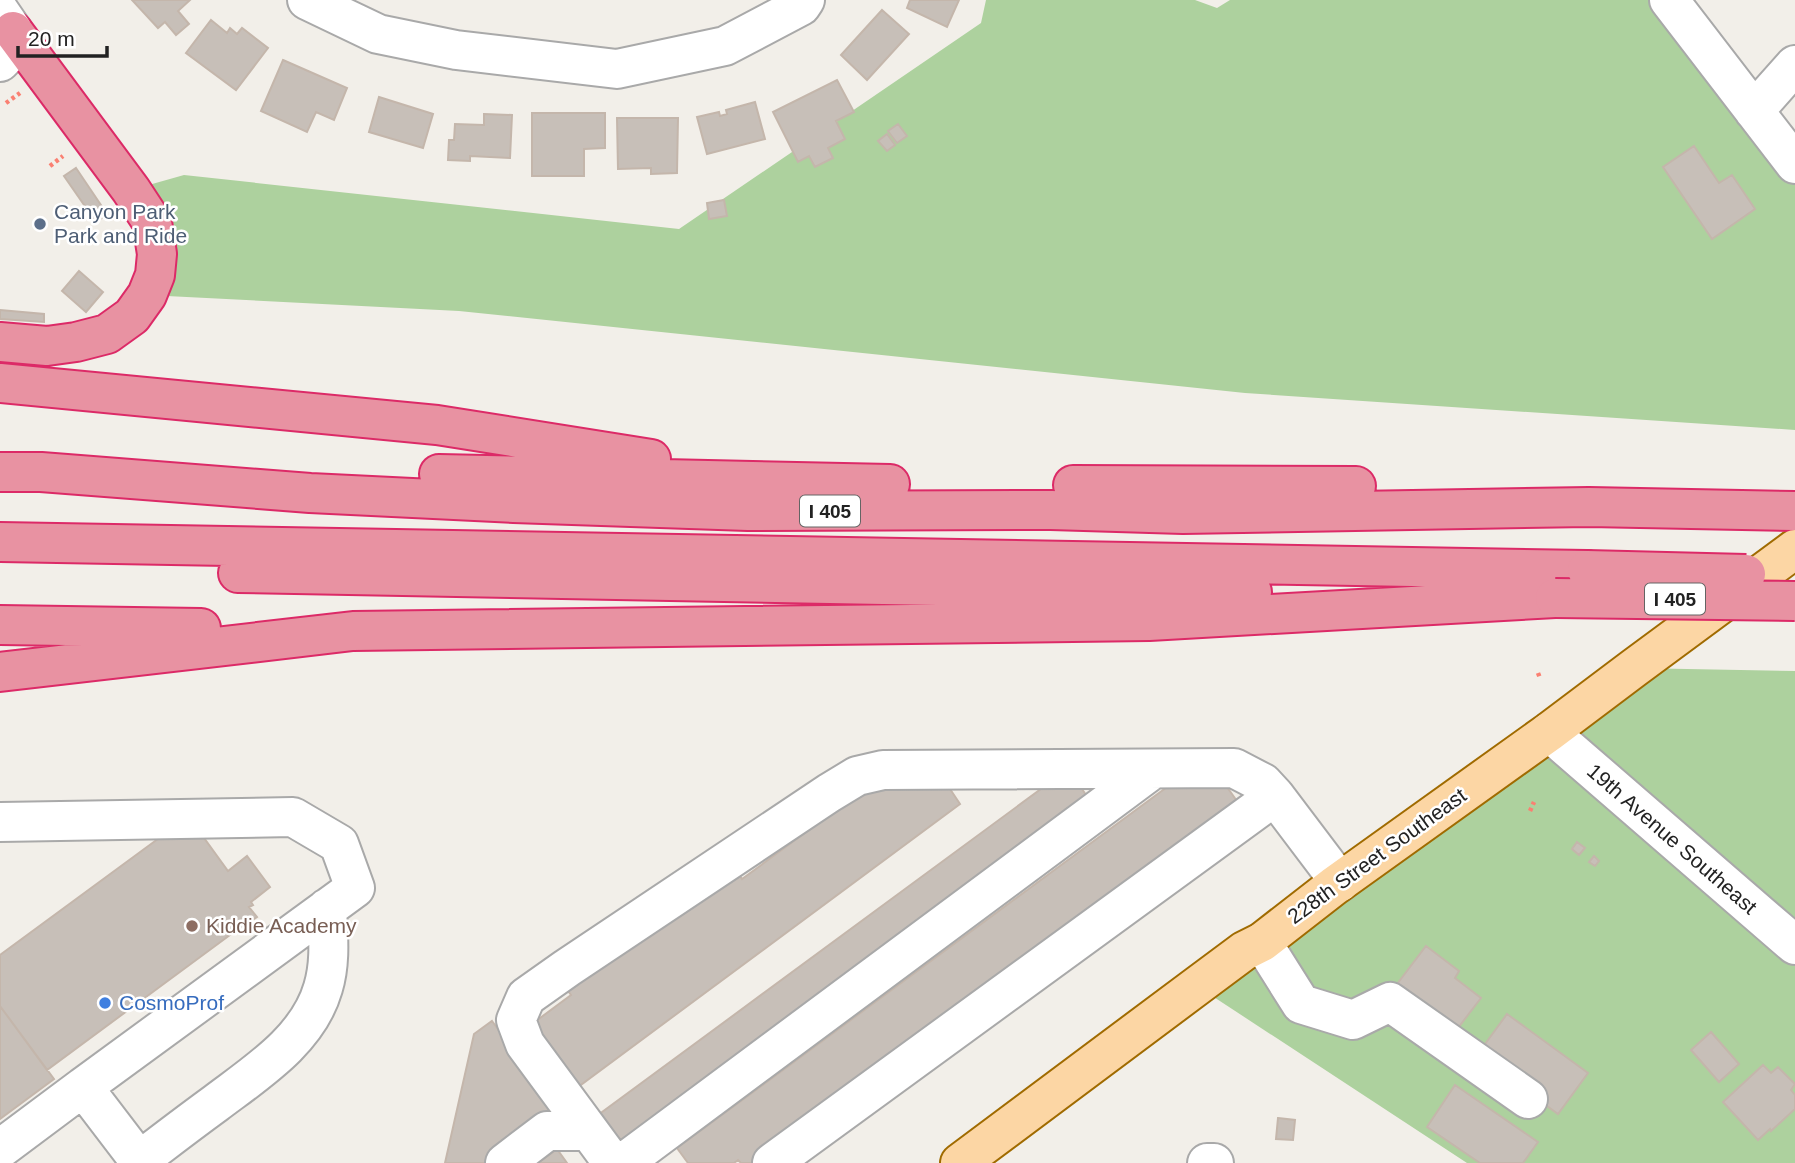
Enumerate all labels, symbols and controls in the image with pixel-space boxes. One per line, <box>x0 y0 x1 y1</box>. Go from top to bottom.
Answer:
scale bar <box>18 14 107 58</box>
text: 20 m <box>28 27 75 50</box>
place label: Canyon Park Park and Ride <box>54 200 187 247</box>
marker: Canyon Park Park and Ride <box>32 216 48 232</box>
road number: I 405 <box>800 496 860 526</box>
road number: I 405 <box>1645 584 1705 614</box>
street label: 19th Avenue Southeast <box>1583 759 1762 919</box>
street label: 228th Street Southeast <box>1283 783 1470 928</box>
place label: Kiddie Academy <box>206 914 357 937</box>
marker: Kiddie Academy <box>184 918 200 934</box>
place label: CosmoProf <box>119 991 224 1014</box>
marker: CosmoProf <box>97 995 113 1011</box>

